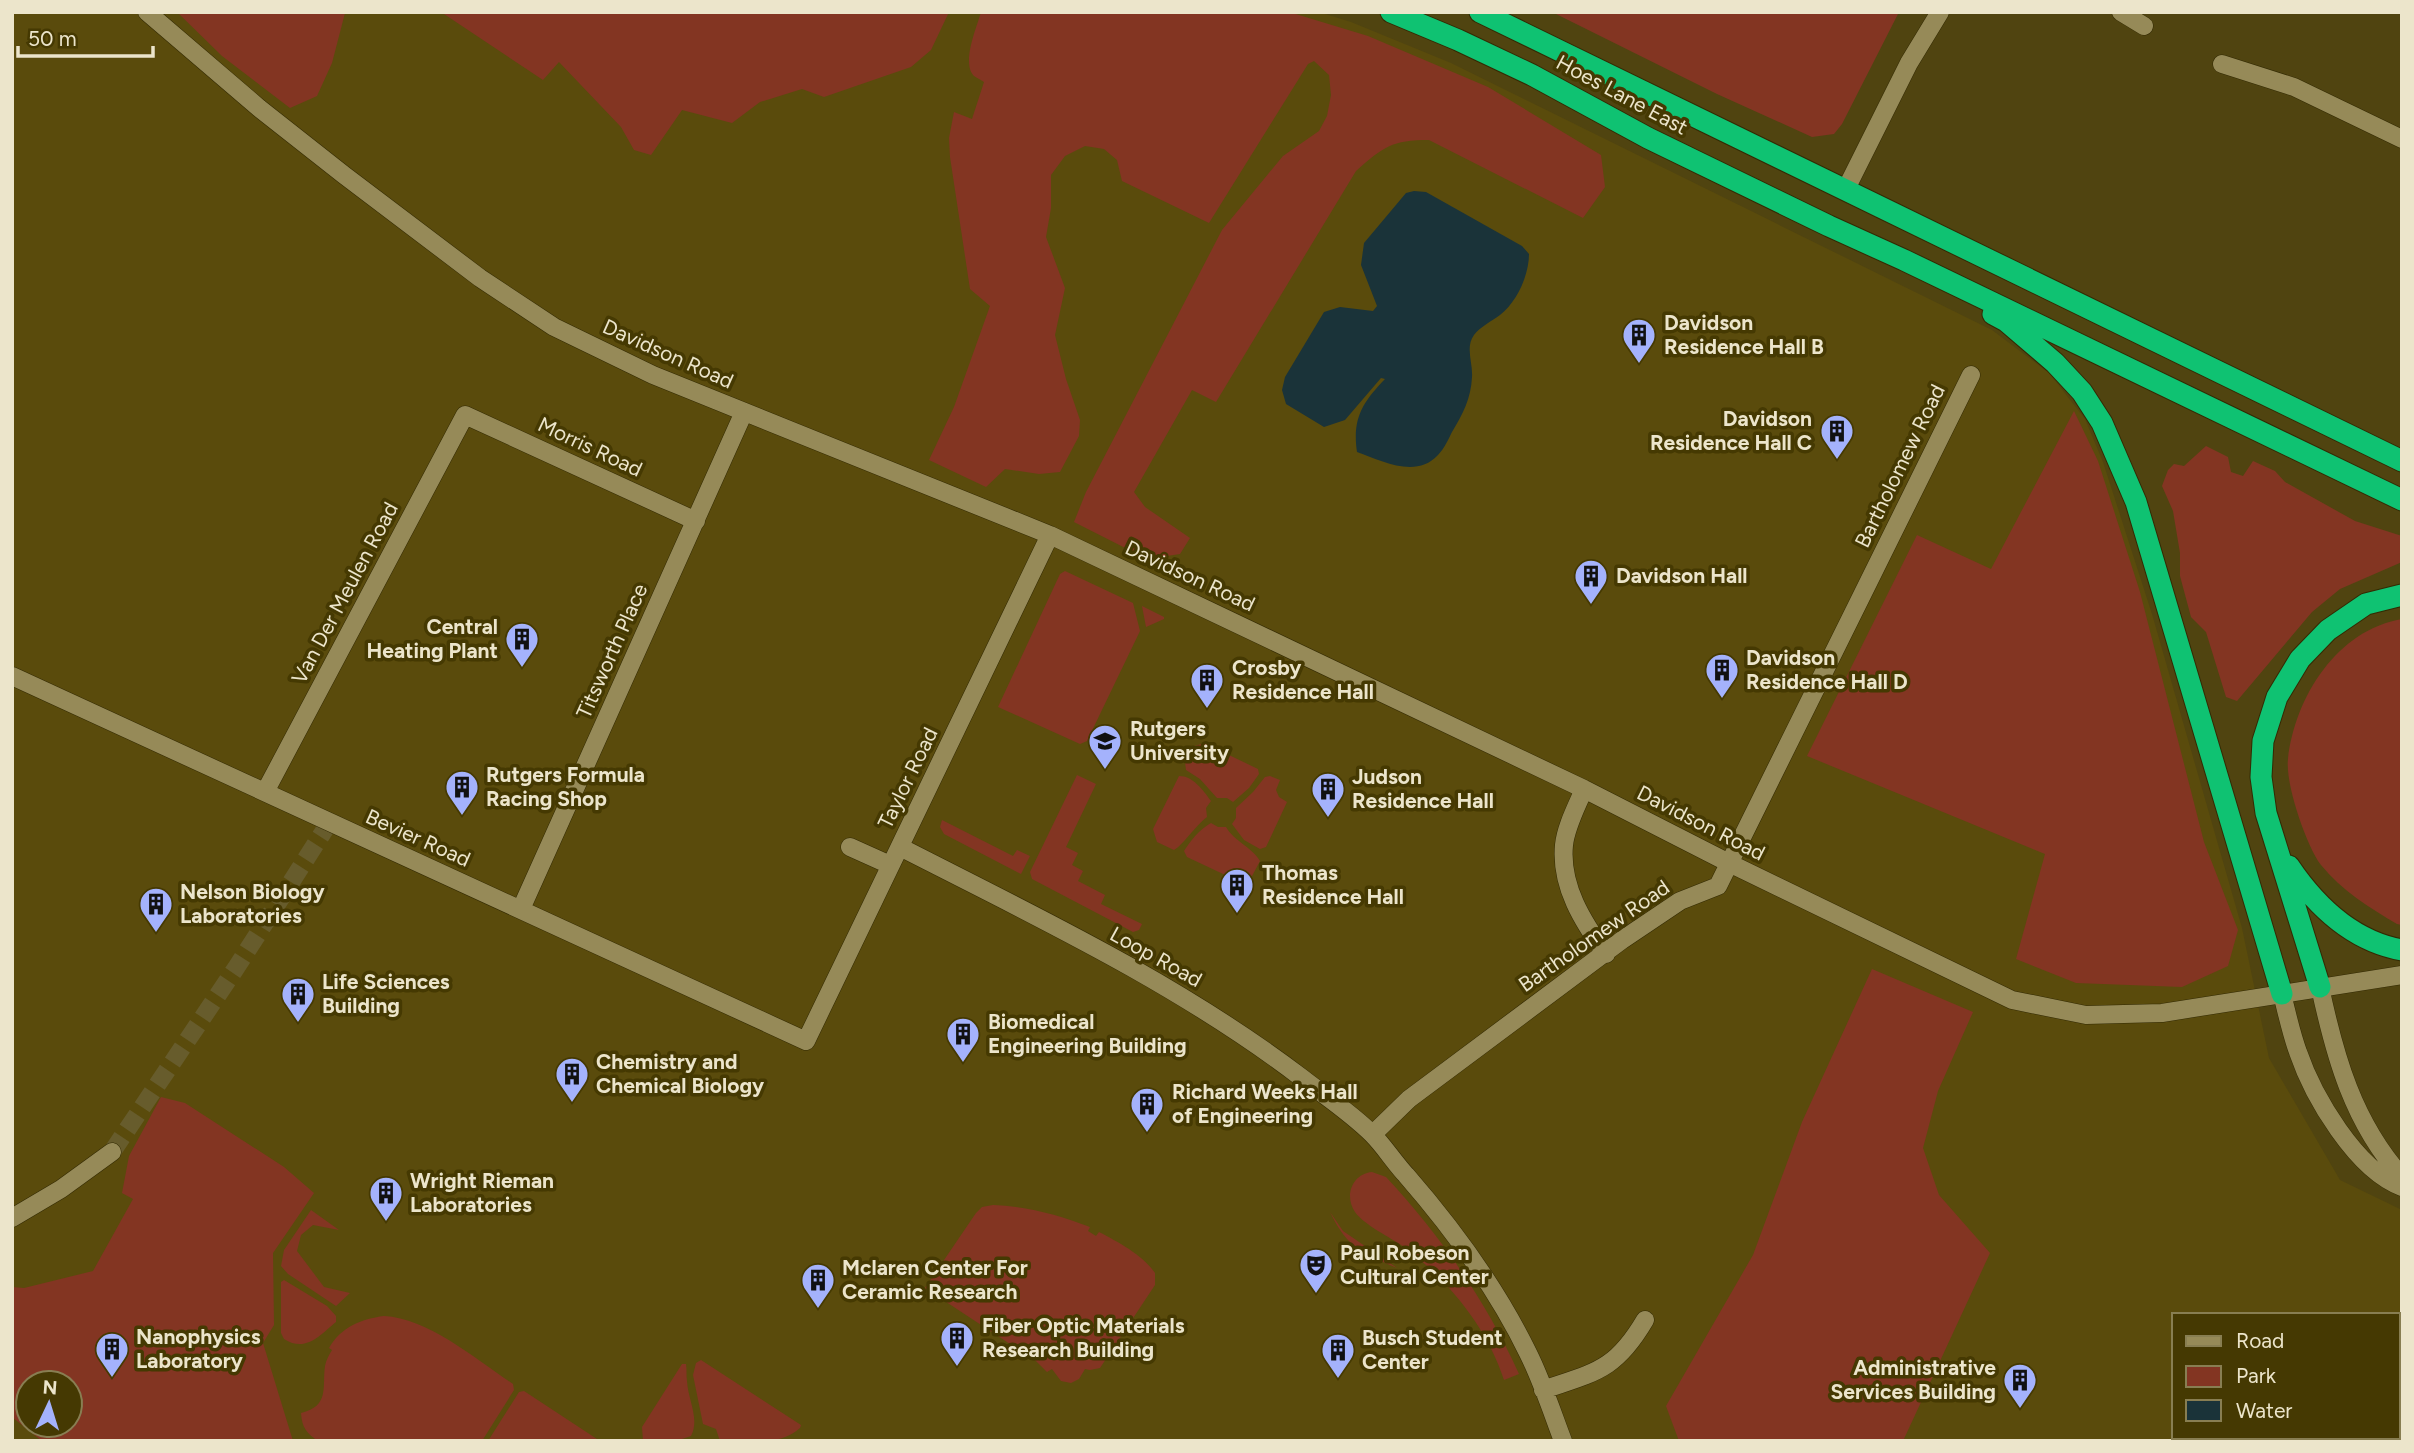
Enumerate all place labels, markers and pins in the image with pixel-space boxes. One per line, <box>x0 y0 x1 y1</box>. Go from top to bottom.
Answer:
place label: Davidson Residence Hall B <box>1664 310 1824 359</box>
building icon: Davidson Residence Hall B <box>1620 316 1658 365</box>
place label: Davidson Residence Hall C <box>1650 406 1812 455</box>
building icon: Davidson Residence Hall C <box>1818 412 1856 461</box>
building icon: Davidson Hall <box>1572 557 1610 606</box>
place label: Davidson Hall <box>1616 563 1747 588</box>
place label: Central Heating Plant <box>367 614 498 663</box>
building icon: Central Heating Plant <box>503 620 541 669</box>
place label: Davidson Residence Hall D <box>1746 645 1908 694</box>
building icon: Davidson Residence Hall D <box>1703 651 1741 700</box>
place label: Crosby Residence Hall <box>1232 655 1374 704</box>
building icon: Crosby Residence Hall <box>1188 661 1226 710</box>
place label: Rutgers University <box>1130 716 1230 765</box>
school or university icon: Rutgers University <box>1086 722 1124 771</box>
place label: Rutgers Formula Racing Shop <box>486 762 645 811</box>
place label: Judson Residence Hall <box>1352 764 1494 813</box>
building icon: Rutgers Formula Racing Shop <box>443 768 481 817</box>
building icon: Judson Residence Hall <box>1309 770 1347 819</box>
place label: Thomas Residence Hall <box>1262 860 1404 909</box>
building icon: Thomas Residence Hall <box>1218 866 1256 915</box>
place label: Nelson Biology Laboratories <box>180 879 325 928</box>
building icon: Nelson Biology Laboratories <box>137 885 175 934</box>
place label: Life Sciences Building <box>322 969 450 1018</box>
building icon: Life Sciences Building <box>279 975 317 1024</box>
place label: Biomedical Engineering Building <box>988 1009 1187 1058</box>
building icon: Biomedical Engineering Building <box>944 1015 982 1064</box>
place label: Chemistry and Chemical Biology <box>596 1049 765 1098</box>
building icon: Chemistry and Chemical Biology <box>553 1055 591 1104</box>
place label: Richard Weeks Hall of Engineering <box>1172 1079 1358 1128</box>
building icon: Richard Weeks Hall of Engineering <box>1128 1085 1166 1134</box>
place label: Wright Rieman Laboratories <box>410 1168 554 1217</box>
building icon: Wright Rieman Laboratories <box>367 1174 405 1223</box>
place label: Paul Robeson Cultural Center <box>1340 1240 1489 1289</box>
theatre icon: Paul Robeson Cultural Center <box>1297 1246 1335 1295</box>
place label: Mclaren Center For Ceramic Research <box>842 1255 1028 1304</box>
building icon: Mclaren Center For Ceramic Research <box>799 1261 837 1310</box>
place label: Fiber Optic Materials Research Building <box>982 1313 1185 1362</box>
building icon: Fiber Optic Materials Research Building <box>938 1319 976 1368</box>
place label: Nanophysics Laboratory <box>136 1324 261 1373</box>
place label: Busch Student Center <box>1362 1325 1503 1374</box>
building icon: Nanophysics Laboratory <box>93 1330 131 1379</box>
building icon: Busch Student Center <box>1319 1331 1357 1380</box>
place label: Administrative Services Building <box>1831 1355 1996 1404</box>
building icon: Administrative Services Building <box>2001 1361 2039 1410</box>

